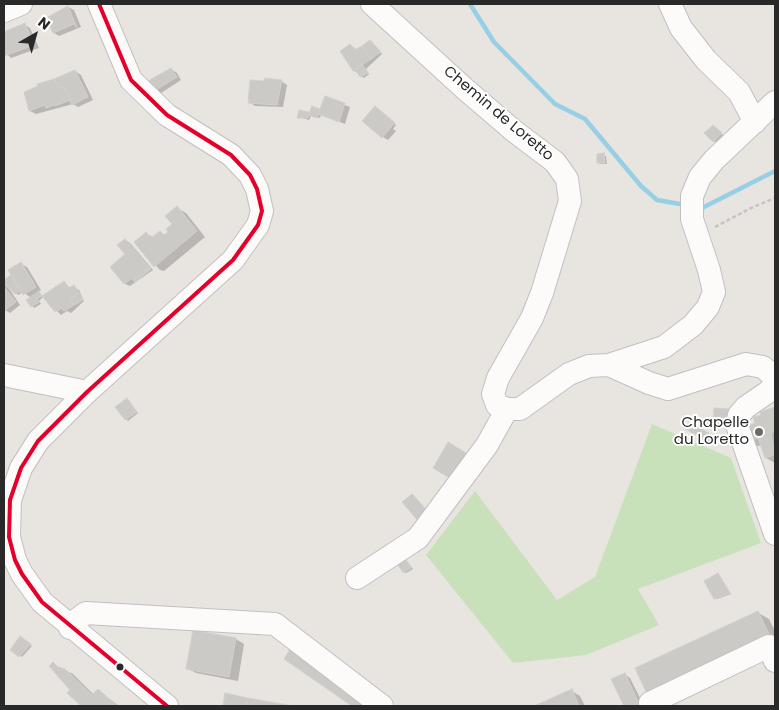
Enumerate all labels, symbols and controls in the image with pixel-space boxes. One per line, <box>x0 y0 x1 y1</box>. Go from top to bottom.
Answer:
north arrow <box>10 10 60 60</box>
text: N <box>34 12 55 34</box>
street label: Chemin de Loretto <box>439 63 557 165</box>
place label: Chapelle du Loretto <box>674 414 749 449</box>
marker: Chapelle du Loretto <box>753 426 765 438</box>
unlabelled marker <box>115 662 125 672</box>

